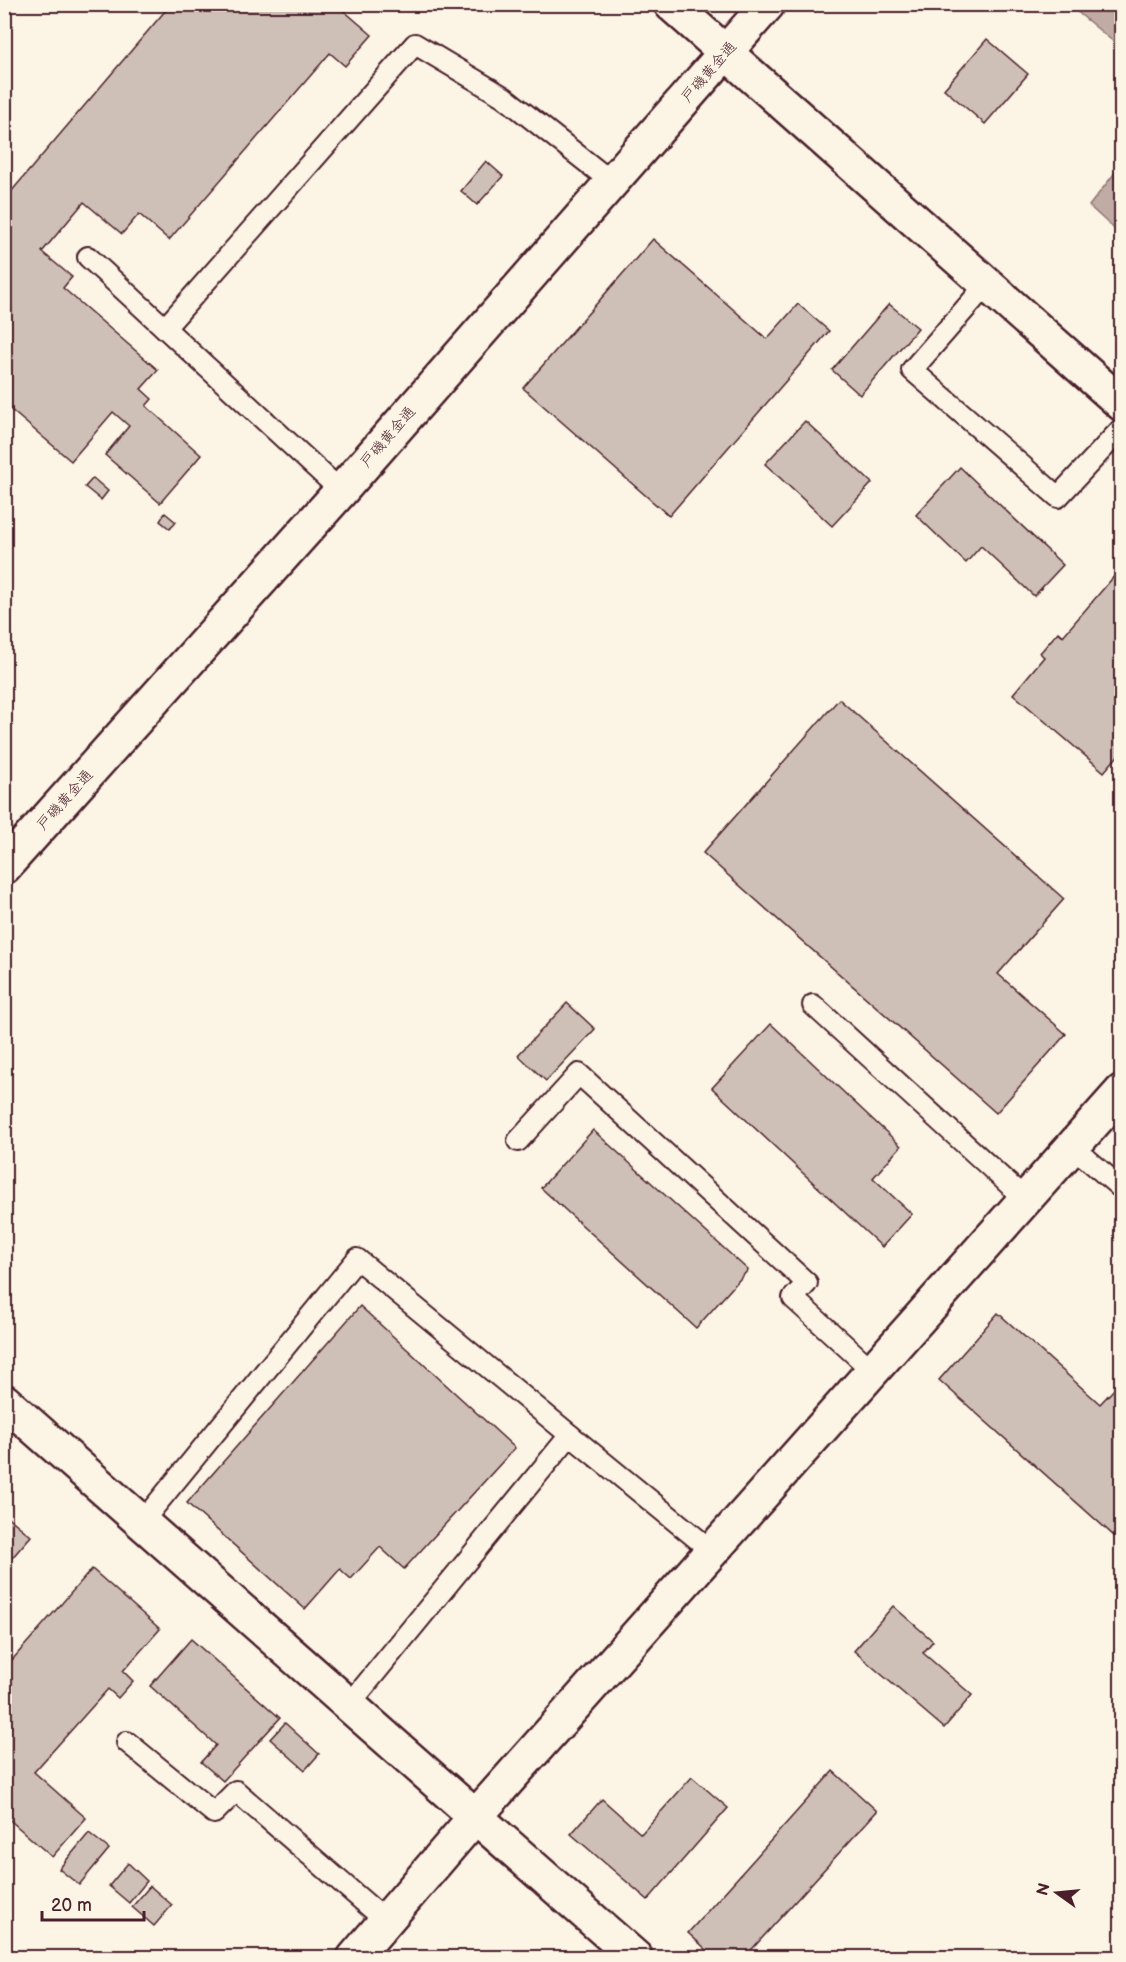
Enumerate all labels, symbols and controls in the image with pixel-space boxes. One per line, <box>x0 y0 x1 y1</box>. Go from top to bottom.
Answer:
street label: 戸磯黄金通 <box>677 37 741 107</box>
street label: 戸磯黄金通 <box>356 402 420 472</box>
street label: 戸磯黄金通 <box>33 766 97 834</box>
north arrow <box>1027 1863 1087 1923</box>
text: N <box>1033 1881 1055 1898</box>
scale bar <box>42 1884 144 1922</box>
text: 20 m <box>51 1895 92 1916</box>

